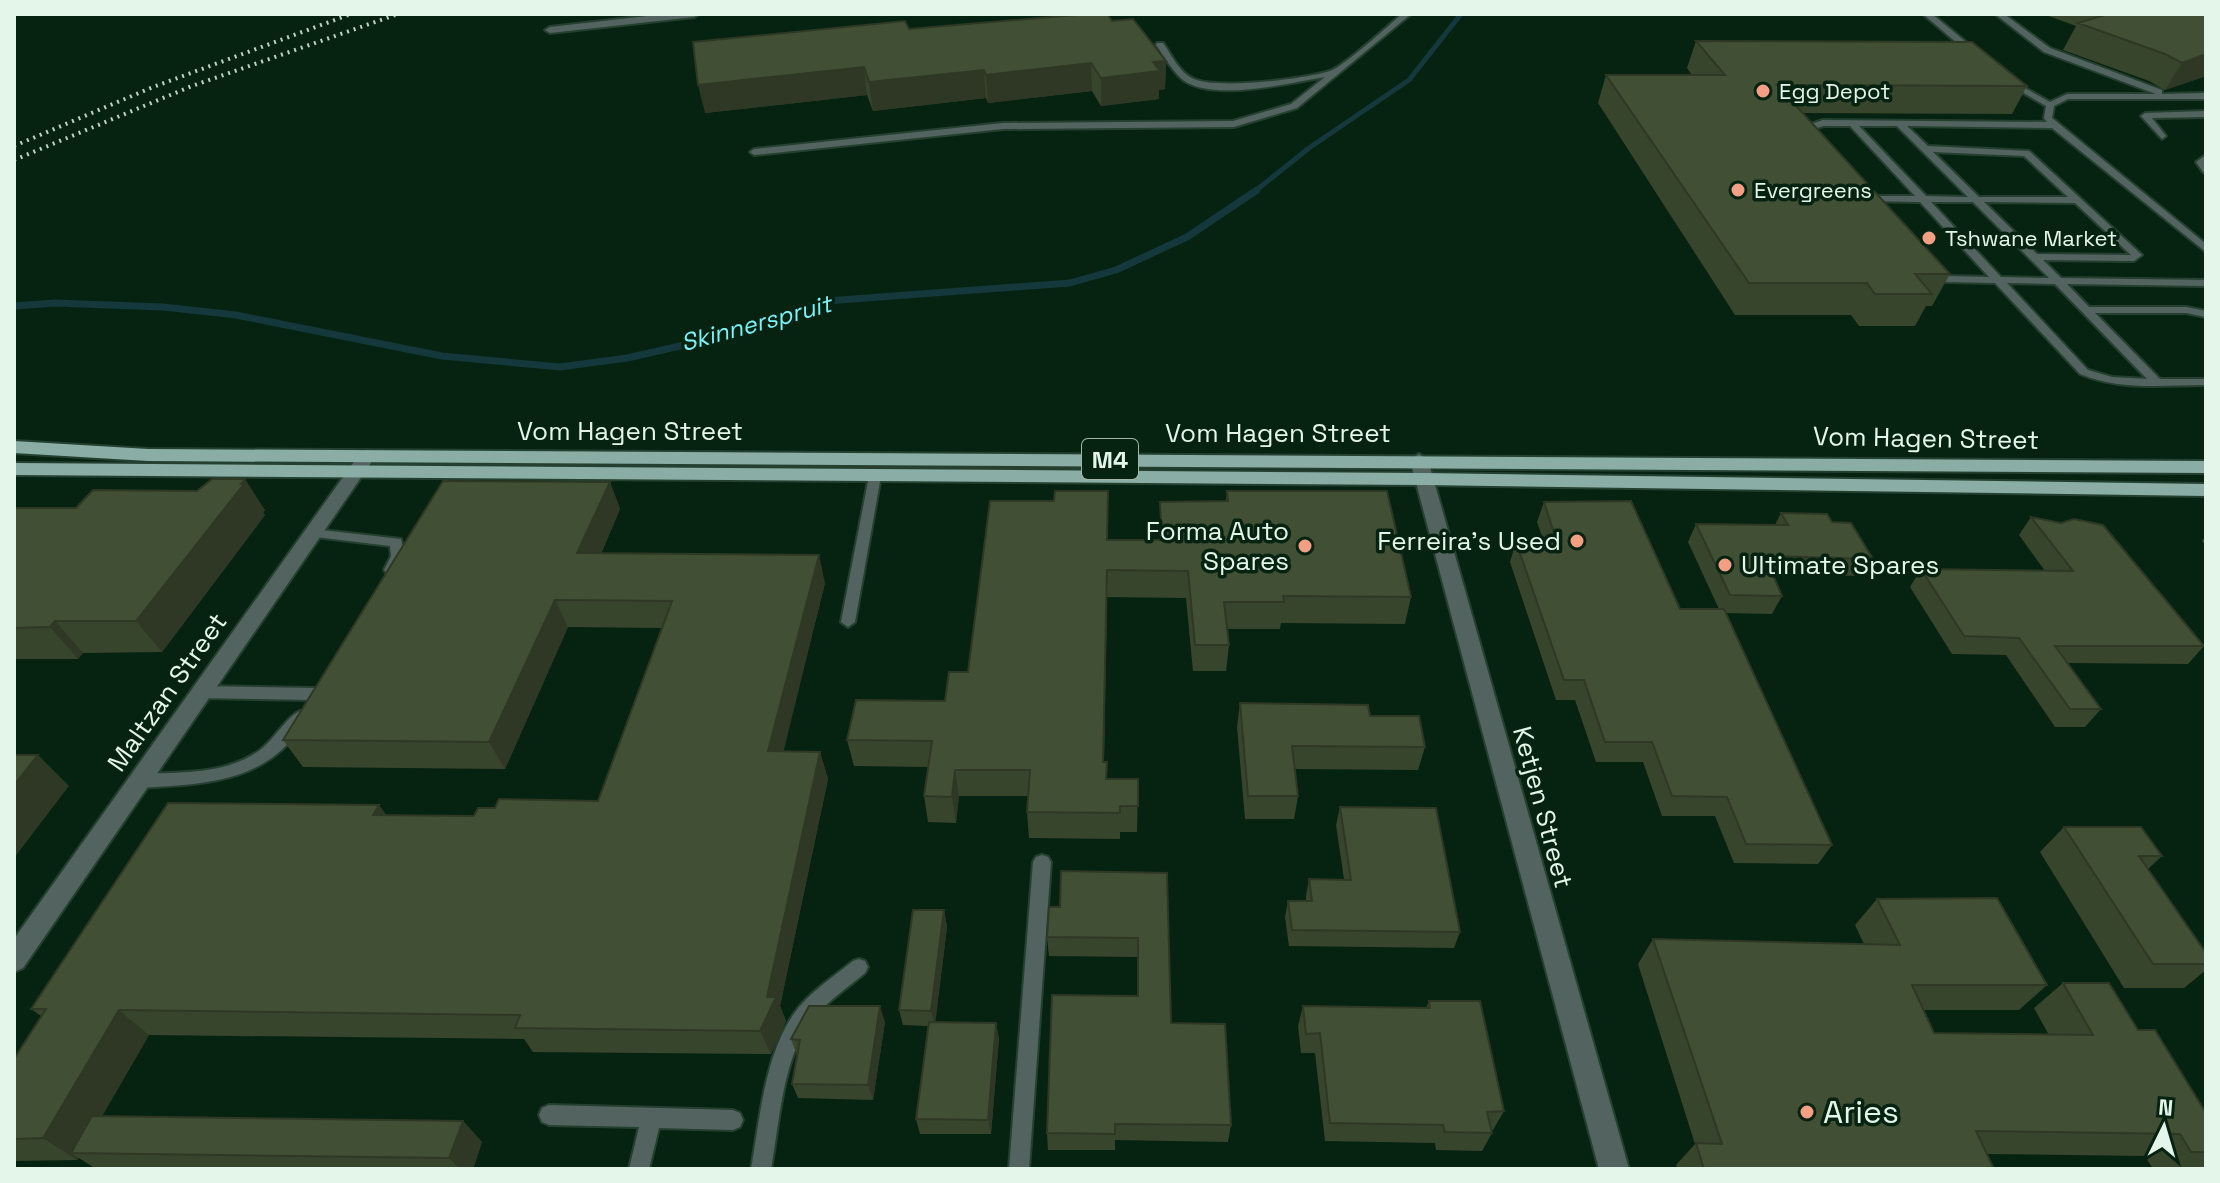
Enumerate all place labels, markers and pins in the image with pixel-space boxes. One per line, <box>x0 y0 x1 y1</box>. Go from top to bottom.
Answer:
place label: Egg Depot <box>1779 77 1890 105</box>
marker: Egg Depot <box>1754 82 1772 100</box>
place label: Evergreens <box>1754 176 1872 204</box>
marker: Evergreens <box>1729 181 1747 199</box>
place label: Tshwane Market <box>1945 224 2117 252</box>
marker: Tshwane Market <box>1920 229 1938 247</box>
place label: Forma Auto Spares <box>1146 514 1289 578</box>
place label: Ferreira's Used <box>1377 524 1561 558</box>
marker: Ferreira's Used <box>1568 532 1586 550</box>
marker: Forma Auto Spares <box>1296 537 1314 555</box>
place label: Ultimate Spares <box>1741 548 1939 582</box>
marker: Ultimate Spares <box>1716 556 1734 574</box>
place label: Aries <box>1823 1092 1899 1132</box>
marker: Aries <box>1798 1103 1816 1121</box>

